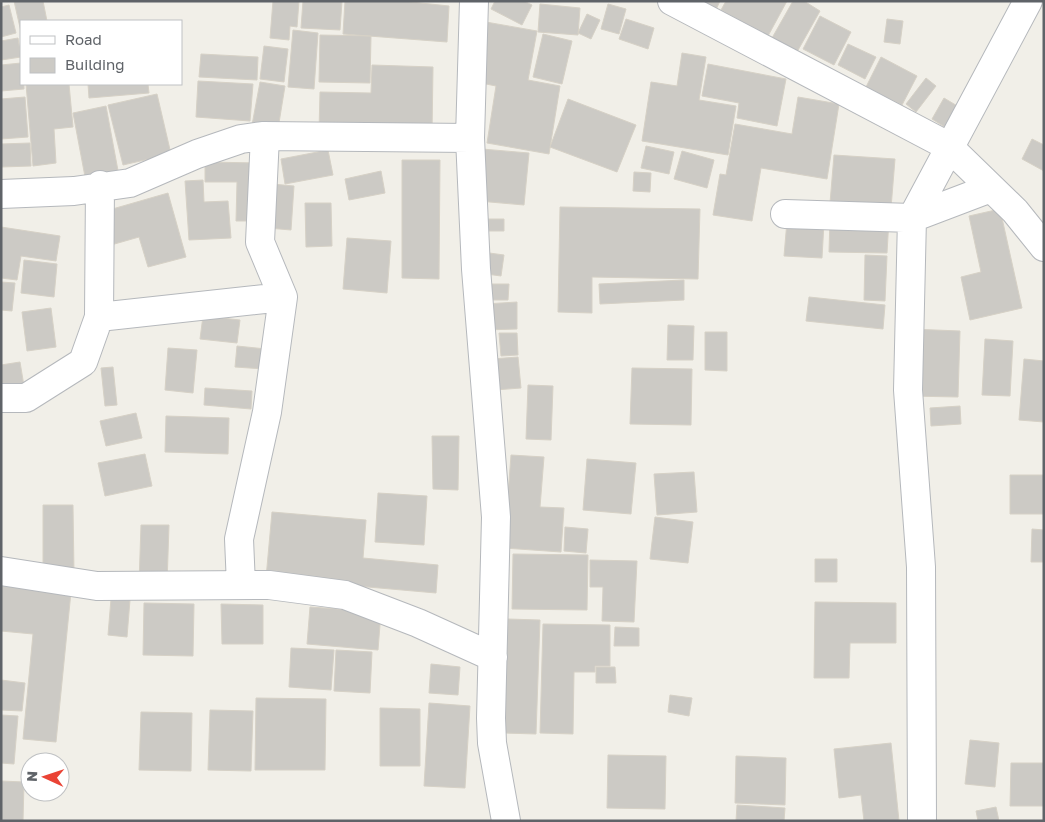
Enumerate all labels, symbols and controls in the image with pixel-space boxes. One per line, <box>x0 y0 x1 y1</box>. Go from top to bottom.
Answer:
legend <box>20 20 182 85</box>
text: Road <box>65 30 102 48</box>
text: Building <box>65 55 125 73</box>
north arrow <box>20 752 70 802</box>
text: N <box>23 771 40 782</box>

